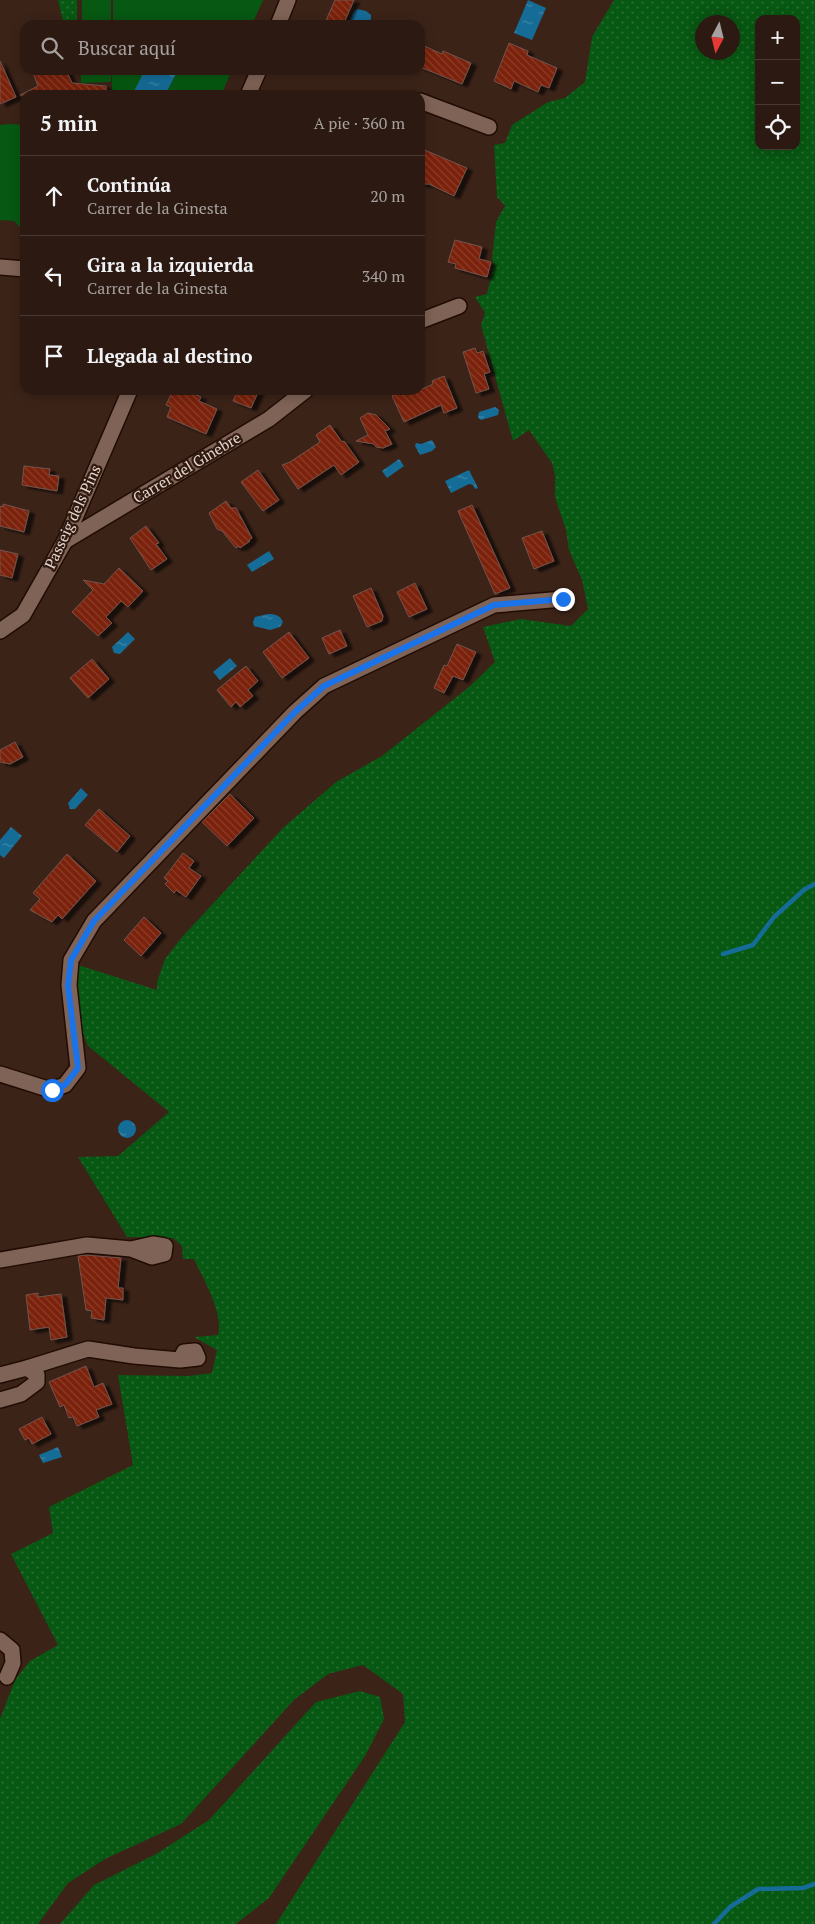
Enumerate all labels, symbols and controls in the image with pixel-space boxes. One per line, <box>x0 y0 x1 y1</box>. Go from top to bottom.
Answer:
north arrow <box>695 15 740 60</box>
map controls <box>755 15 800 150</box>
button: + <box>755 15 800 60</box>
search box <box>20 20 425 75</box>
icon: search <box>38 34 66 62</box>
text: Buscar aquí <box>78 35 176 60</box>
button: − <box>755 60 800 105</box>
button: locate <box>755 105 800 150</box>
text: 5 min <box>40 109 97 137</box>
text: A pie · 360 m <box>314 112 405 134</box>
text: Continúa <box>87 172 171 197</box>
icon: ahead <box>40 182 68 210</box>
text: 20 m <box>370 185 405 207</box>
text: Carrer de la Ginesta <box>87 197 228 219</box>
text: Gira a la izquierda <box>87 252 254 277</box>
icon: left <box>40 262 68 290</box>
text: 340 m <box>362 265 405 287</box>
text: Carrer de la Ginesta <box>87 277 228 299</box>
icon: arrive <box>40 342 68 370</box>
text: Llegada al destino <box>87 343 253 368</box>
street label: Carrer del Ginebre <box>129 427 244 507</box>
street label: Passeig dels Pins <box>39 461 105 572</box>
route end <box>552 588 575 611</box>
route start <box>41 1079 64 1102</box>

